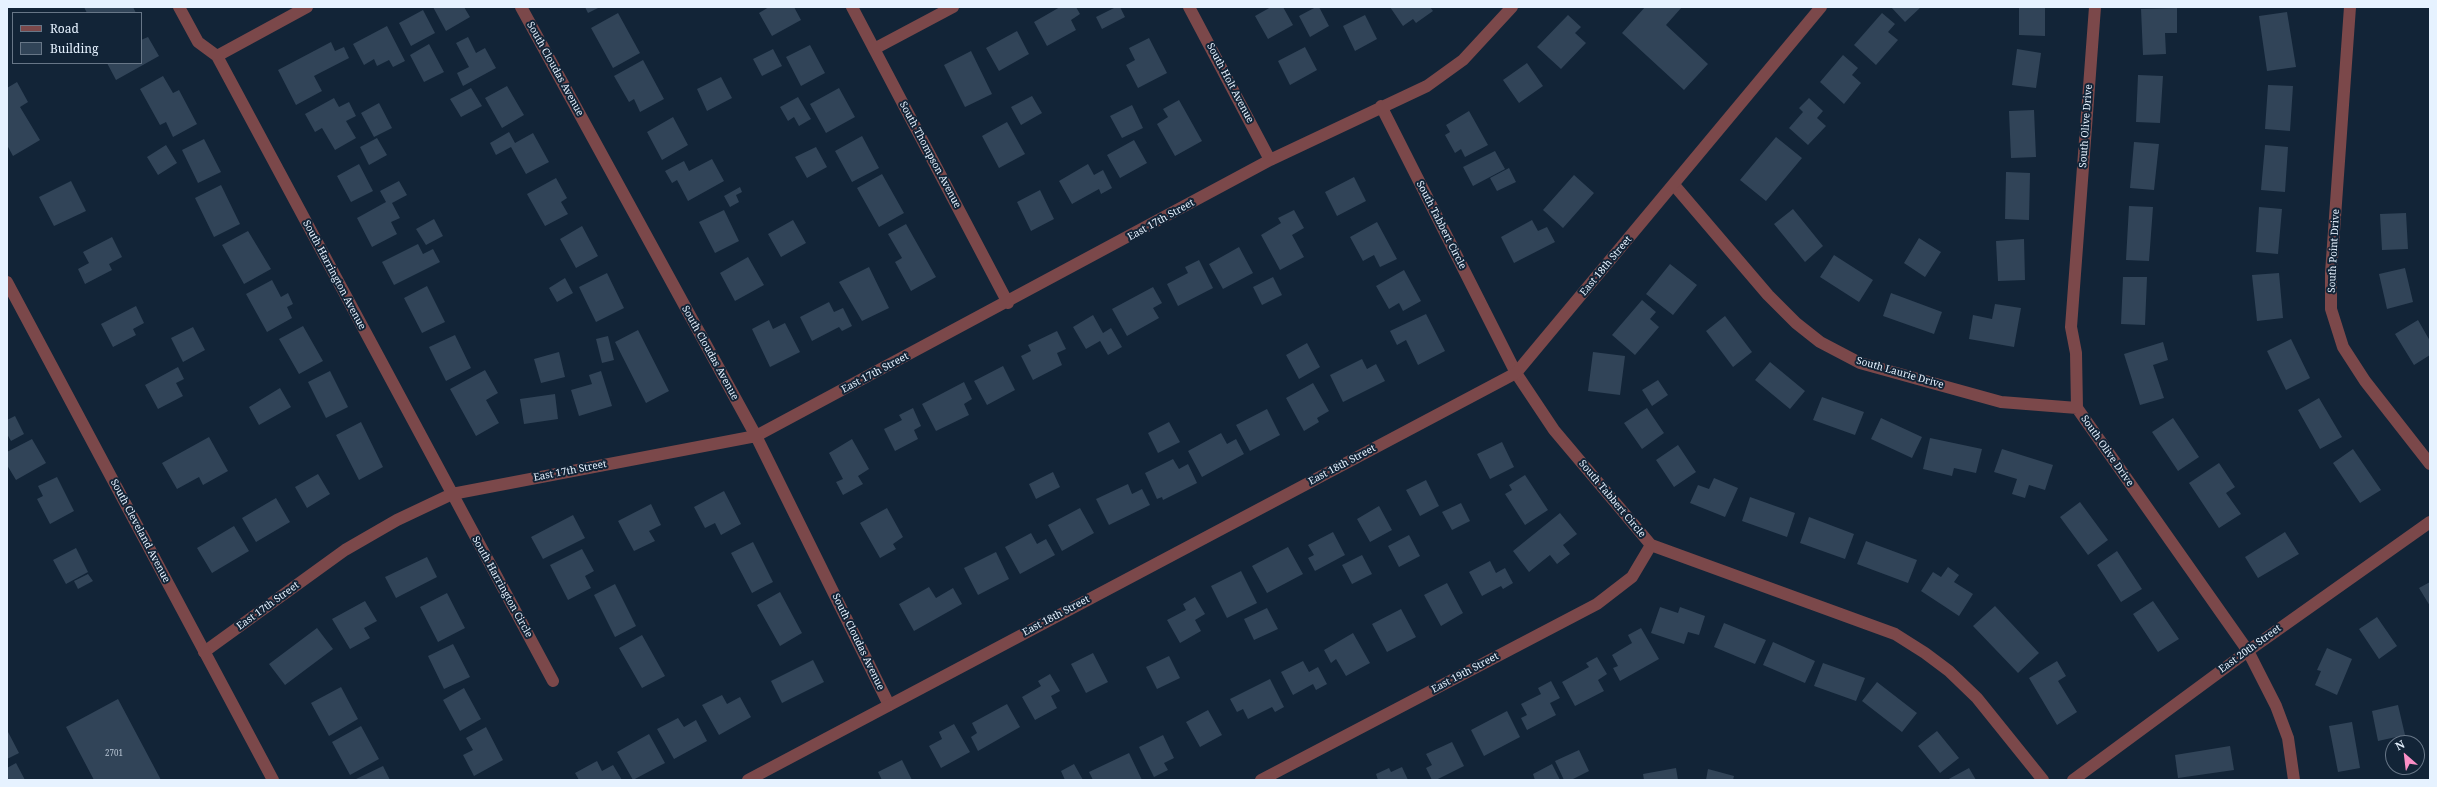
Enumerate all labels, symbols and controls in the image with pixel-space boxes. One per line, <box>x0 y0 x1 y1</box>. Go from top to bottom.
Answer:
legend <box>12 12 142 64</box>
text: Road <box>50 20 79 37</box>
street label: South Cloudas Avenue <box>524 20 586 118</box>
text: Building <box>50 40 98 57</box>
street label: South Holt Avenue <box>1204 41 1256 125</box>
street label: South Olive Drive <box>2077 84 2095 168</box>
street label: South Thompson Avenue <box>897 100 963 210</box>
street label: South Tabbert Circle <box>1414 179 1468 271</box>
street label: East 17th Street <box>1126 197 1196 243</box>
street label: South Point Drive <box>2326 209 2342 293</box>
street label: South Harrington Avenue <box>300 218 368 332</box>
street label: East 18th Street <box>1578 234 1634 298</box>
street label: South Cloudas Avenue <box>679 304 741 402</box>
street label: East 17th Street <box>840 350 910 396</box>
street label: South Laurie Drive <box>1855 355 1945 391</box>
street label: South Olive Drive <box>2078 413 2136 489</box>
street label: East 18th Street <box>1307 442 1377 488</box>
street label: East 17th Street <box>533 458 607 484</box>
street label: South Tabbert Circle <box>1576 458 1648 540</box>
street label: South Cleveland Avenue <box>108 477 172 585</box>
street label: South Harrington Circle <box>469 534 535 640</box>
street label: East 17th Street <box>235 579 301 633</box>
street label: South Cloudas Avenue <box>829 592 887 692</box>
street label: East 18th Street <box>1021 593 1091 639</box>
street label: East 20th Street <box>2217 622 2283 676</box>
street label: East 19th Street <box>1430 650 1500 696</box>
north arrow <box>2385 735 2425 775</box>
text: N <box>2392 736 2407 754</box>
house number: 2701 <box>105 749 123 759</box>

